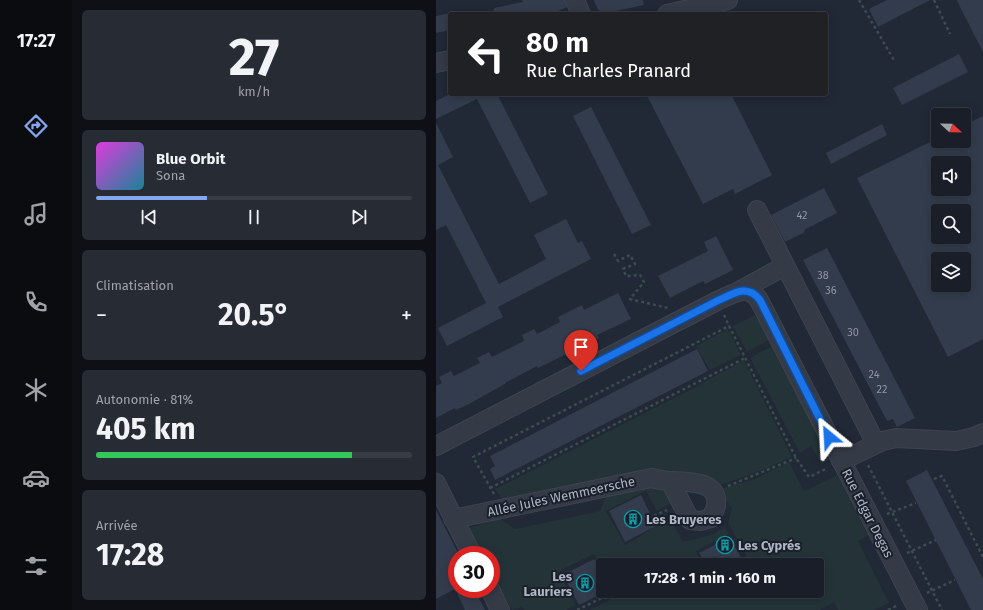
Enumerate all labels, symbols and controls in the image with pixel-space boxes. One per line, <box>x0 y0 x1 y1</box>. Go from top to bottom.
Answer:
text: 27 <box>229 26 279 89</box>
text: 80 m <box>526 26 589 59</box>
icon: left <box>460 28 512 80</box>
text: 17:27 <box>17 30 55 52</box>
text: Rue Charles Pranard <box>526 60 691 82</box>
text: km/h <box>238 84 270 99</box>
north arrow <box>931 108 971 148</box>
map controls <box>931 108 971 292</box>
icon: directions <box>22 112 50 140</box>
text: Blue Orbit <box>156 150 225 168</box>
button: sound <box>931 156 971 196</box>
text: Sona <box>156 168 185 183</box>
icon: music <box>22 200 50 228</box>
button: search <box>931 204 971 244</box>
icon: previous <box>138 206 160 228</box>
icon: pause <box>243 206 265 228</box>
icon: next <box>348 206 370 228</box>
house number: 42 <box>796 209 808 222</box>
button: layers <box>931 252 971 292</box>
house number: 38 <box>817 269 829 282</box>
text: Climatisation <box>96 278 174 293</box>
house number: 36 <box>825 284 837 297</box>
icon: phone <box>22 288 50 316</box>
text: 20.5° <box>218 297 290 333</box>
text: − <box>96 302 107 329</box>
text: + <box>401 302 412 329</box>
house number: 30 <box>847 326 859 339</box>
pin <box>564 330 598 371</box>
icon: arrive <box>570 336 592 358</box>
house number: 24 <box>869 368 880 381</box>
icon: climate <box>22 376 50 404</box>
house number: 22 <box>877 383 887 396</box>
text: Autonomie · 81% <box>96 392 193 407</box>
text: 405 km <box>96 411 196 447</box>
position arrow <box>808 416 850 458</box>
icon: car <box>22 464 50 492</box>
street label: Rue Edgar Degas <box>839 466 896 560</box>
street label: Allée Jules Wemmeersche <box>486 474 636 519</box>
building icon: Les Bruyeres <box>623 509 643 529</box>
place label: Les Bruyeres <box>646 512 722 527</box>
text: Arrivée <box>96 518 138 533</box>
building icon: Les Cyprés <box>715 535 735 555</box>
text: 17:28 <box>96 537 164 573</box>
place label: Les Cyprés <box>738 538 801 553</box>
speed limit sign: 30 <box>448 546 500 598</box>
icon: filters <box>22 552 50 580</box>
place label: Les Lauriers <box>524 569 573 599</box>
text: 17:28 · 1 min · 160 m <box>644 569 776 587</box>
building icon: Les Lauriers <box>575 573 595 593</box>

